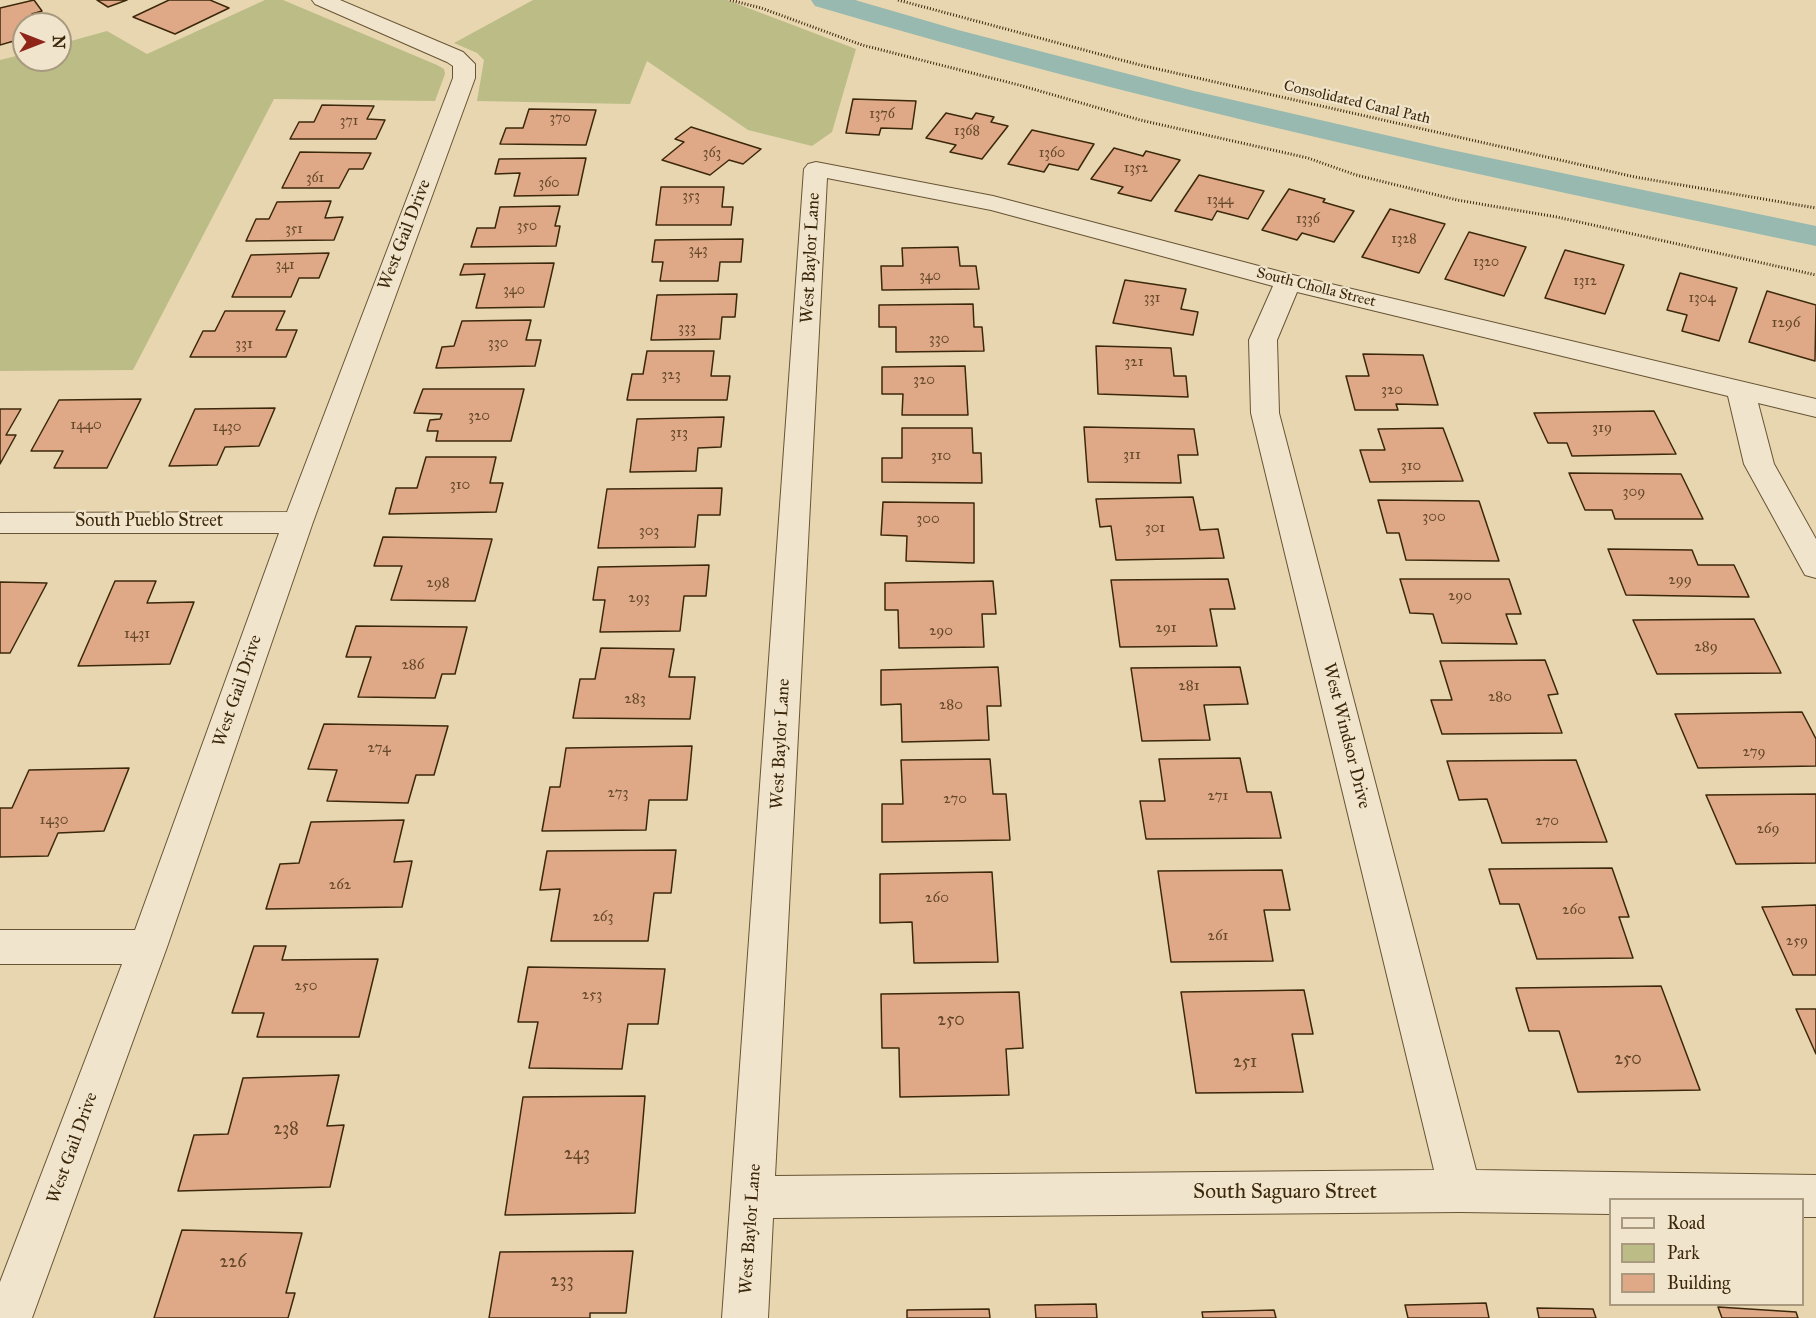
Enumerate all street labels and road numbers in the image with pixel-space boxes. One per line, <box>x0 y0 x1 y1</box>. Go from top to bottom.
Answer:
street label: Consolidated Canal Path <box>1282 77 1432 129</box>
street label: West Gail Drive <box>374 177 436 293</box>
street label: West Baylor Lane <box>797 192 825 324</box>
street label: South Cholla Street <box>1255 264 1377 312</box>
street label: South Pueblo Street <box>75 511 223 533</box>
street label: West Gail Drive <box>209 632 267 750</box>
street label: West Windsor Drive <box>1317 661 1375 811</box>
street label: West Baylor Lane <box>767 678 795 810</box>
street label: West Gail Drive <box>43 1089 103 1207</box>
street label: West Baylor Lane <box>736 1163 766 1295</box>
street label: South Saguaro Street <box>1193 1180 1377 1206</box>

